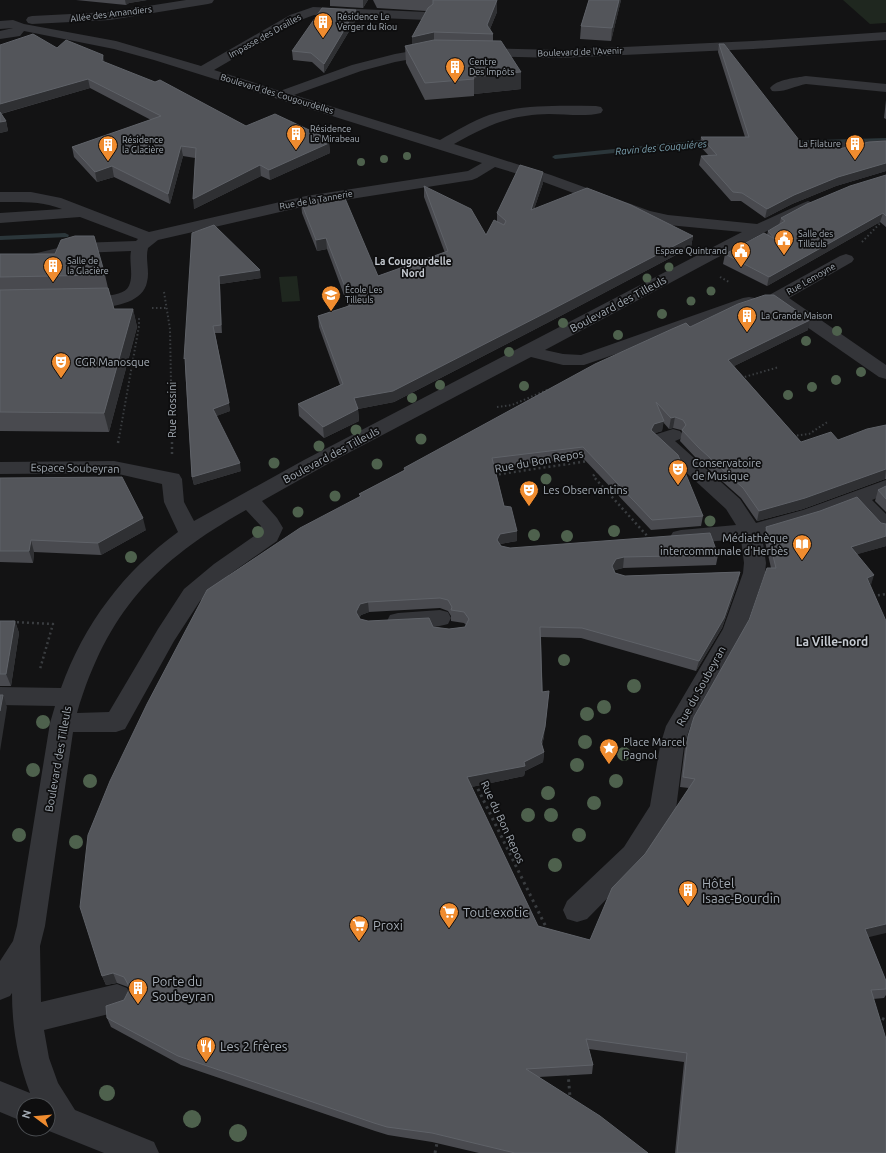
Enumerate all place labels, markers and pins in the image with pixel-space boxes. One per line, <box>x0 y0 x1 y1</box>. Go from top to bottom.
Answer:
building icon: Résidence Le Verger du Riou <box>312 11 334 39</box>
place label: Résidence Le Verger du Riou <box>337 12 397 32</box>
building icon: Centre Des Impôts <box>444 56 466 84</box>
place label: Centre Des Impôts <box>469 57 514 77</box>
building icon: Résidence Le Mirabeau <box>285 123 307 151</box>
place label: Résidence Le Mirabeau <box>310 124 360 144</box>
building icon: La Filature <box>844 133 866 161</box>
building icon: Résidence la Glacière <box>97 134 119 162</box>
place label: Résidence la Glacière <box>122 135 164 155</box>
place label: La Filature <box>799 139 841 149</box>
public building icon: Salle des Tilleuls <box>773 228 795 256</box>
place label: Salle des Tilleuls <box>798 229 833 249</box>
public building icon: Espace Quintrand <box>730 240 752 268</box>
place label: Espace Quintrand <box>656 246 727 256</box>
building icon: Salle de la Glacière <box>42 255 64 283</box>
place label: Salle de la Glacière <box>67 256 109 276</box>
place label: École Les Tilleuls <box>345 283 382 305</box>
school or university icon: École Les Tilleuls <box>320 284 342 312</box>
building icon: La Grande Maison <box>736 305 758 333</box>
place label: La Grande Maison <box>761 311 833 321</box>
theatre icon: CGR Manosque <box>50 351 72 379</box>
place label: CGR Manosque <box>75 356 150 368</box>
place label: Conservatoire de Musique <box>692 457 761 482</box>
theatre icon: Conservatoire de Musique <box>667 458 689 486</box>
theatre icon: Les Observantins <box>518 479 540 507</box>
place label: Les Observantins <box>543 484 628 496</box>
place label: Médiathèque intercommunale d'Herbès <box>660 532 788 557</box>
library icon: Médiathèque intercommunale d'Herbès <box>791 533 813 561</box>
place label: Place Marcel Pagnol <box>623 736 685 761</box>
place icon: Place Marcel Pagnol <box>598 737 620 765</box>
place label: Hôtel Isaac-Bourdin <box>702 876 780 905</box>
building icon: Hôtel Isaac-Bourdin <box>677 879 699 907</box>
supermarket icon: Tout exotic <box>438 901 460 929</box>
place label: Tout exotic <box>463 905 528 919</box>
supermarket icon: Proxi <box>348 914 370 942</box>
place label: Proxi <box>373 918 403 932</box>
place label: Porte du Soubeyran <box>152 974 214 1003</box>
building icon: Porte du Soubeyran <box>127 977 149 1005</box>
restaurant icon: Les 2 frères <box>195 1035 217 1063</box>
place label: Les 2 frères <box>220 1039 288 1053</box>

